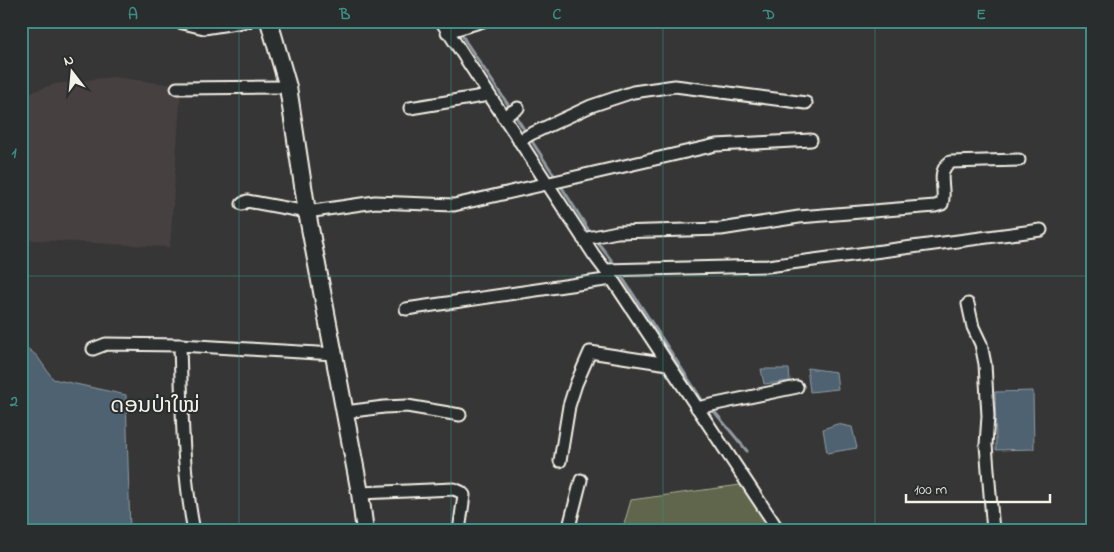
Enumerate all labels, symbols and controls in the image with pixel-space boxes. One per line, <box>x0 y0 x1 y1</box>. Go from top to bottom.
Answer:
text: A <box>128 3 138 27</box>
text: B <box>339 3 351 27</box>
text: C <box>553 3 562 27</box>
text: D <box>762 3 775 27</box>
text: E <box>976 3 986 27</box>
north arrow <box>48 48 98 98</box>
text: N <box>61 50 76 72</box>
text: 1 <box>11 141 17 165</box>
text: 2 <box>9 390 18 414</box>
district label: ດອນປ່າໃໝ່ <box>110 391 200 423</box>
scale bar <box>906 472 1050 504</box>
text: 100 m <box>914 479 947 501</box>

